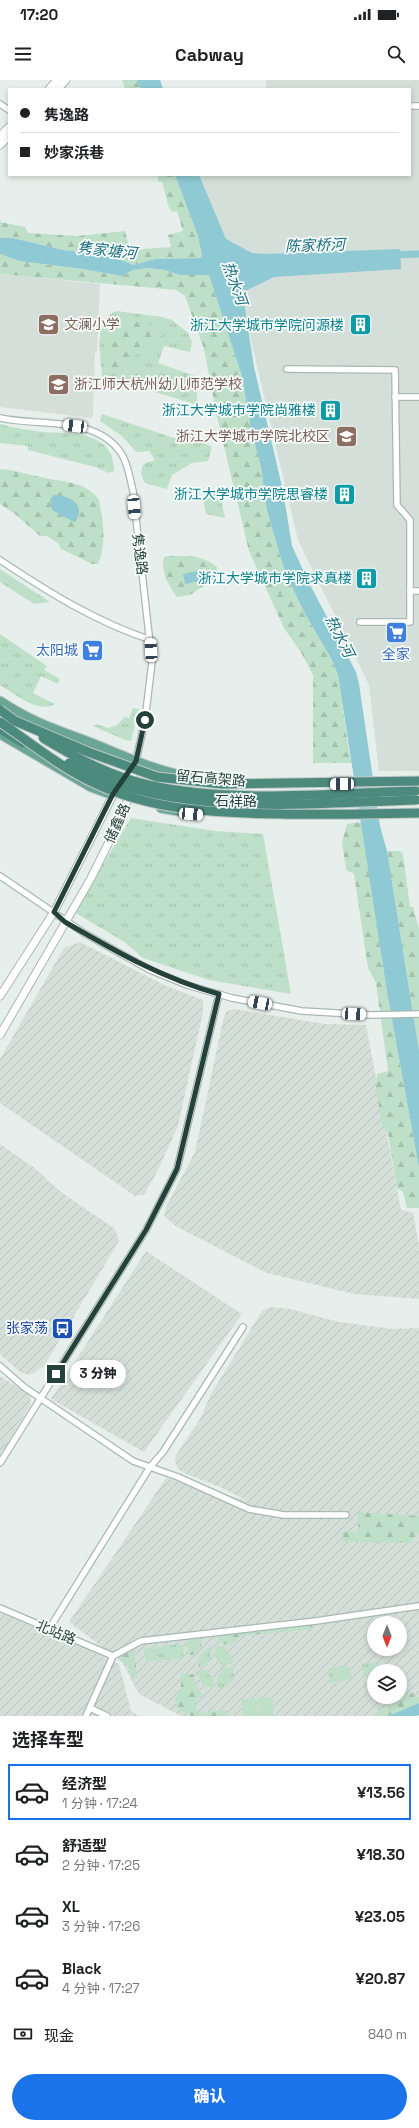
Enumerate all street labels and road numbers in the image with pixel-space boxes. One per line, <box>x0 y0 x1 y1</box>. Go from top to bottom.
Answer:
street label: 隽逸路 <box>129 532 151 576</box>
street label: 留石高架路 <box>175 766 247 790</box>
street label: 石祥路 <box>215 792 257 810</box>
street label: 储鑫路 <box>100 800 134 846</box>
street label: 北站路 <box>33 1616 79 1648</box>

